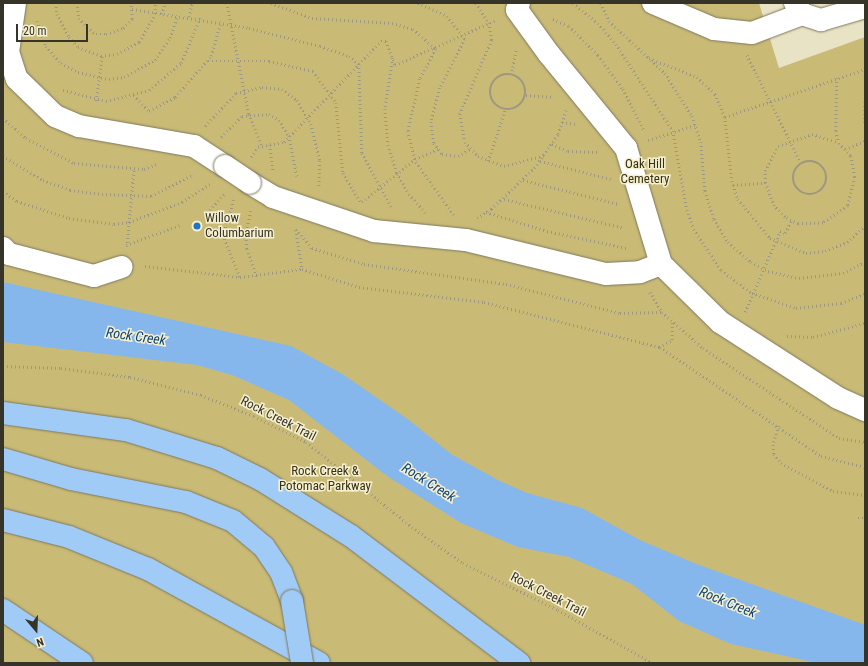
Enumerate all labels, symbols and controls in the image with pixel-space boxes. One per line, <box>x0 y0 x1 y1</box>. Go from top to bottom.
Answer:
scale bar <box>18 16 90 42</box>
text: 20 m <box>23 24 47 38</box>
park label: Oak Hill Cemetery <box>621 157 669 188</box>
place label: Willow Columbarium <box>205 211 274 242</box>
marker: Willow Columbarium <box>192 221 202 231</box>
water label: Rock Creek <box>105 323 167 349</box>
street label: Rock Creek Trail <box>238 393 318 445</box>
water label: Rock Creek <box>399 459 459 505</box>
park label: Rock Creek & Potomac Parkway <box>279 464 371 495</box>
street label: Rock Creek Trail <box>508 569 588 621</box>
water label: Rock Creek <box>697 583 759 621</box>
north arrow <box>16 610 56 650</box>
text: N <box>35 635 45 649</box>

